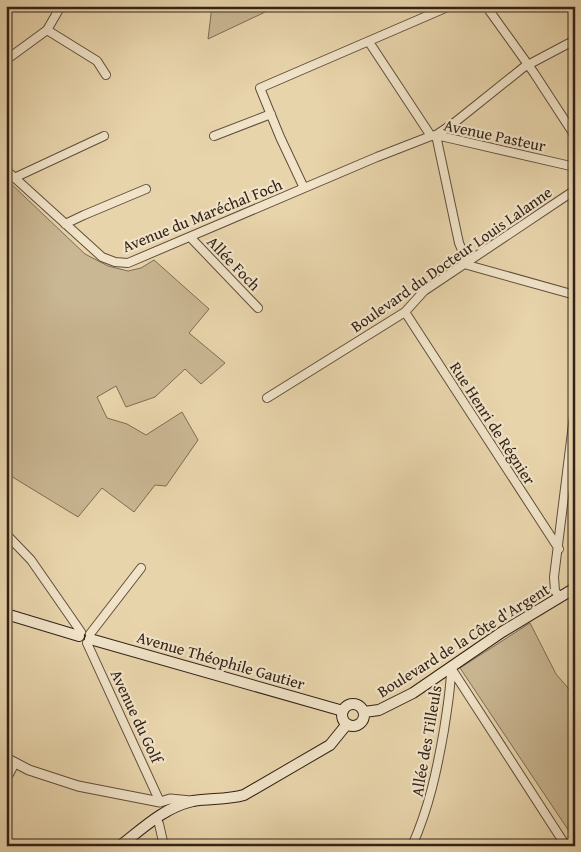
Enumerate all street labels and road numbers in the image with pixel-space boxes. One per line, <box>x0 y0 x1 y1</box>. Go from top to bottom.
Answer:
street label: Avenue Pasteur <box>442 112 549 158</box>
street label: Avenue du Maréchal Foch <box>118 172 286 258</box>
street label: Boulevard du Docteur Louis Lalanne <box>345 180 557 338</box>
street label: Allée Foch <box>202 230 266 296</box>
street label: Rue Henri de Régnier <box>444 357 542 490</box>
street label: Boulevard de la Côte d'Argent <box>372 577 554 703</box>
street label: Avenue Théophile Gautier <box>134 625 308 696</box>
street label: Avenue du Golf <box>105 665 170 768</box>
street label: Allée des Tilleuls <box>404 683 448 799</box>

